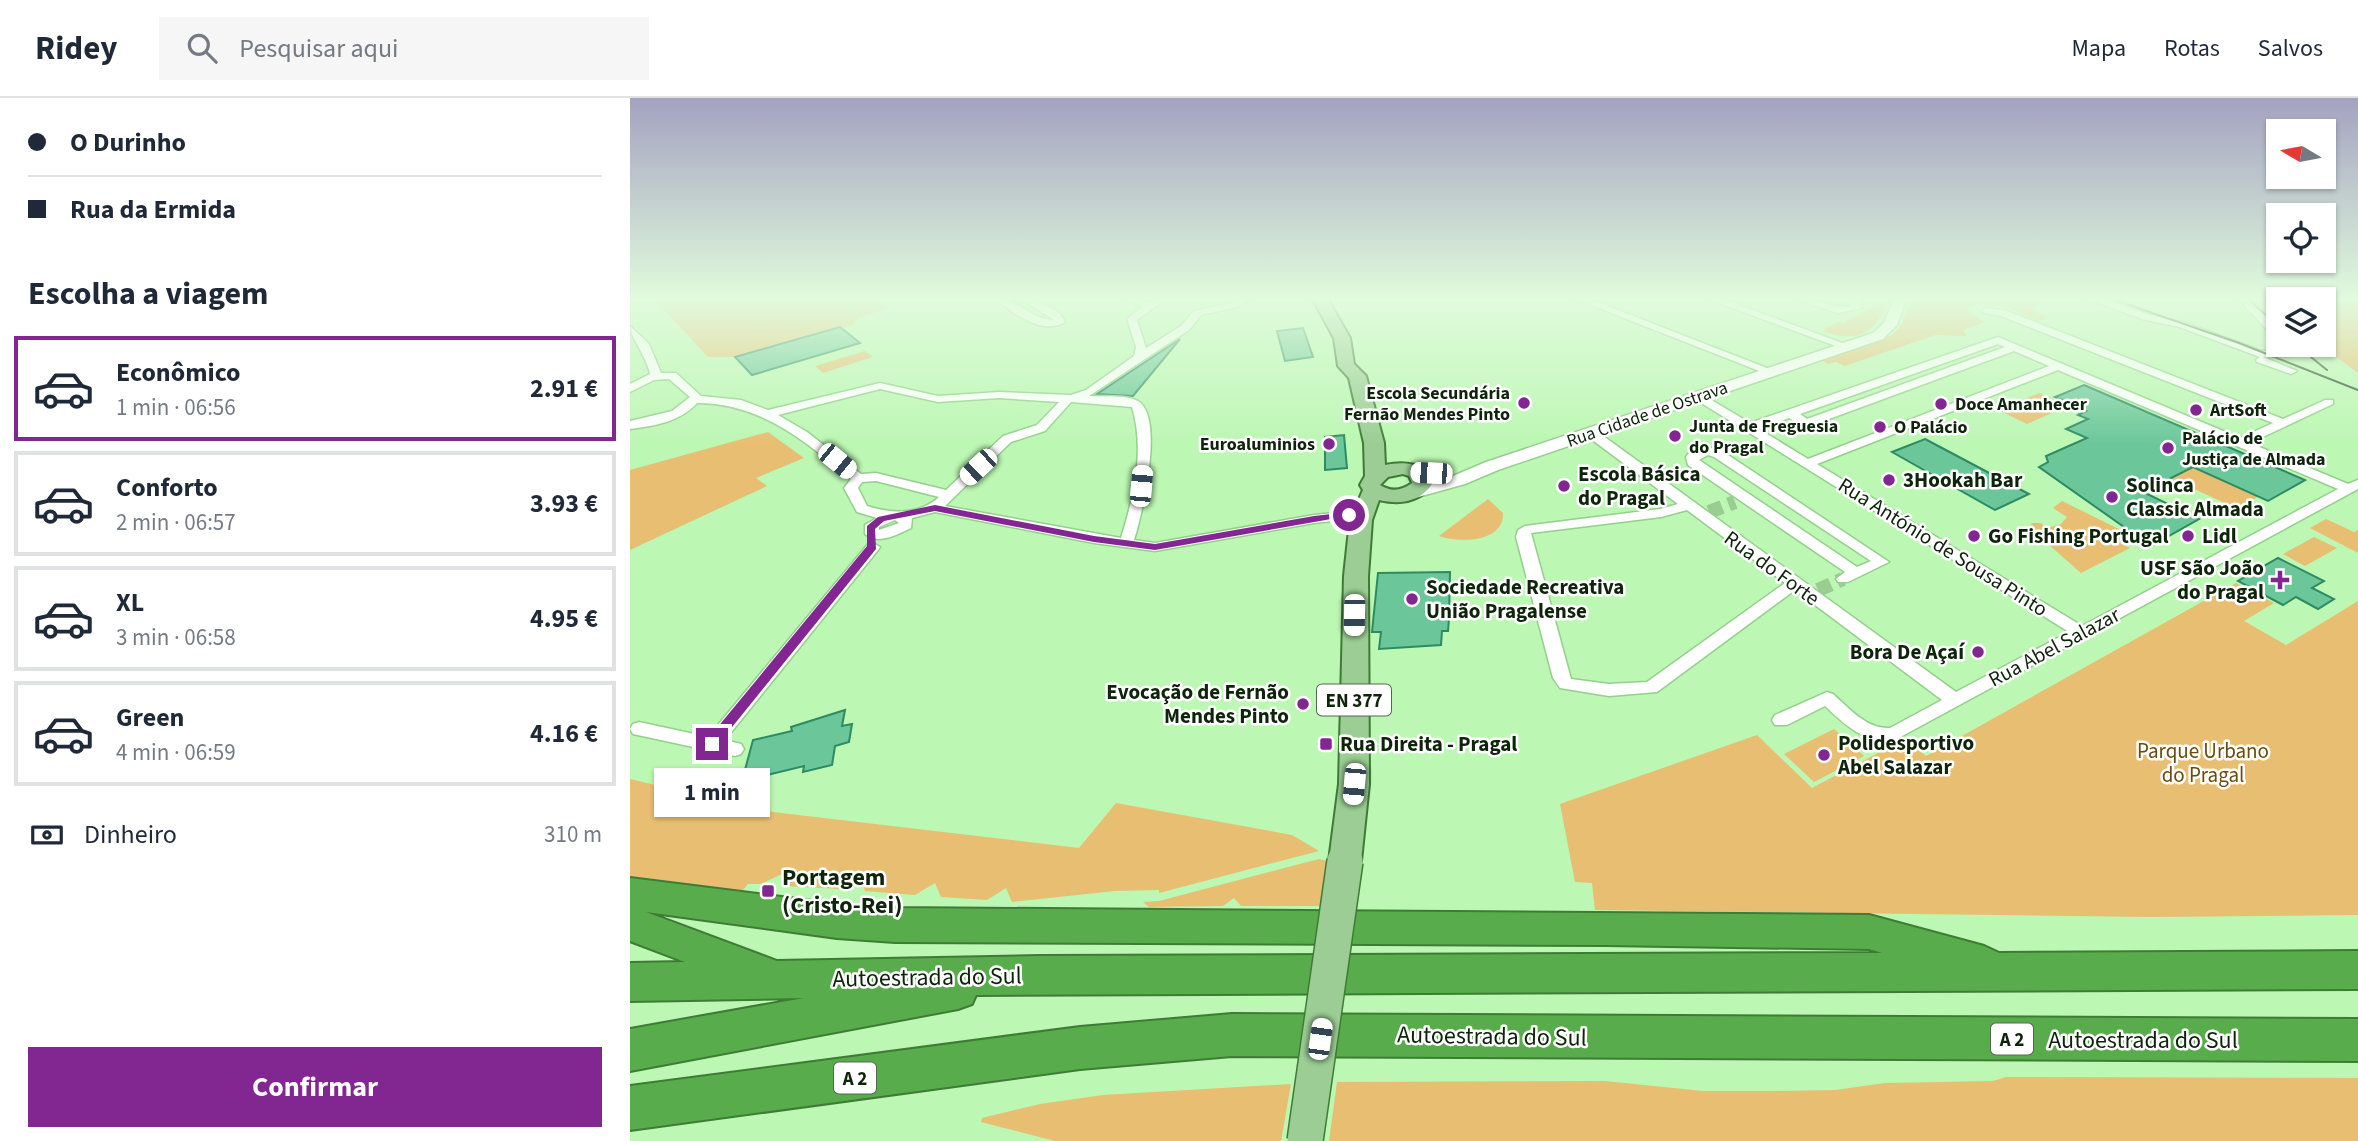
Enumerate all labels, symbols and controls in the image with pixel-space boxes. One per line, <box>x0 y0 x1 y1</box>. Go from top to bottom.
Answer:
search box <box>159 17 649 80</box>
text: Ridey <box>35 25 117 72</box>
icon: search <box>183 29 221 67</box>
text: Pesquisar aqui <box>239 30 399 67</box>
text: Mapa <box>2071 31 2126 66</box>
text: Rotas <box>2164 31 2220 66</box>
text: Salvos <box>2258 31 2323 66</box>
north arrow <box>2266 119 2336 189</box>
map controls <box>2266 119 2336 357</box>
text: O Durinho <box>70 124 186 161</box>
text: Rua da Ermida <box>70 191 236 228</box>
button: locate <box>2266 203 2336 273</box>
text: Escolha a viagem <box>28 271 268 317</box>
button: layers <box>2266 287 2336 357</box>
text: Econômico <box>116 354 241 391</box>
icon: car <box>32 357 95 420</box>
text: 2.91 € <box>530 370 598 407</box>
street label: Rua Cidade de Ostrava <box>1563 375 1731 454</box>
place label: Escola Secundária Fernão Mendes Pinto <box>1344 381 1510 427</box>
text: 1 min · 06:56 <box>116 391 236 424</box>
place label: Doce Amanhecer <box>1955 392 2088 417</box>
marker: Escola Secundária Fernão Mendes Pinto <box>1516 395 1532 411</box>
marker: Doce Amanhecer <box>1933 396 1949 412</box>
place label: ArtSoft <box>2209 398 2267 423</box>
marker: ArtSoft <box>2188 402 2204 418</box>
place label: Junta de Freguesia do Pragal <box>1689 414 1838 460</box>
place label: O Palácio <box>1894 415 1968 440</box>
marker: O Palácio <box>1872 419 1888 435</box>
place label: Palácio de Justiça de Almada <box>2182 426 2326 472</box>
marker: Junta de Freguesia do Pragal <box>1667 428 1683 444</box>
place label: Euroaluminios <box>1200 432 1315 457</box>
marker: Euroaluminios <box>1321 436 1337 452</box>
car <box>815 440 860 482</box>
marker: Palácio de Justiça de Almada <box>2160 440 2176 456</box>
car <box>956 445 1001 489</box>
place label: Escola Básica do Pragal <box>1578 459 1701 513</box>
car <box>1410 462 1453 484</box>
car <box>1129 464 1154 508</box>
place label: 3Hookah Bar <box>1903 465 2023 495</box>
text: Conforto <box>116 469 218 506</box>
street label: Rua António de Sousa Pinto <box>1832 470 2054 624</box>
place label: Solinca Classic Almada <box>2126 470 2264 524</box>
icon: car <box>32 472 95 535</box>
marker: 3Hookah Bar <box>1881 472 1897 488</box>
marker: Escola Básica do Pragal <box>1556 478 1572 494</box>
text: 3.93 € <box>530 485 598 522</box>
marker: Solinca Classic Almada <box>2104 489 2120 505</box>
route start <box>1333 499 1365 531</box>
text: 2 min · 06:57 <box>116 506 236 539</box>
place label: Go Fishing Portugal <box>1988 521 2169 551</box>
place label: Lidl <box>2202 521 2237 551</box>
street label: Rua do Forte <box>1718 523 1826 613</box>
marker: Go Fishing Portugal <box>1966 528 1982 544</box>
marker: Lidl <box>2180 528 2196 544</box>
place label: USF São João do Pragal <box>2140 553 2264 607</box>
marker: USF São João do Pragal <box>2270 570 2290 590</box>
place label: Sociedade Recreativa União Pragalense <box>1426 572 1624 626</box>
text: XL <box>116 584 144 621</box>
icon: car <box>32 587 95 650</box>
marker: Sociedade Recreativa União Pragalense <box>1404 591 1420 607</box>
car <box>1344 594 1365 636</box>
street label: Rua Abel Salazar <box>1983 599 2126 694</box>
text: 4.95 € <box>530 600 598 637</box>
text: 3 min · 06:58 <box>116 621 236 654</box>
place label: Bora De Açaí <box>1850 637 1965 667</box>
marker: Bora De Açaí <box>1970 644 1986 660</box>
place label: Evocação de Fernão Mendes Pinto <box>1106 677 1289 731</box>
road number: EN 377 <box>1317 684 1391 716</box>
marker: Evocação de Fernão Mendes Pinto <box>1295 696 1311 712</box>
text: Green <box>116 699 184 736</box>
icon: car <box>32 702 95 765</box>
text: 4.16 € <box>530 715 598 752</box>
route end <box>696 728 728 760</box>
place label: Polidesportivo Abel Salazar <box>1837 728 1974 782</box>
place label: Rua Direita - Pragal <box>1340 729 1517 759</box>
text: 4 min · 06:59 <box>116 736 236 769</box>
marker: Rua Direita - Pragal <box>1318 736 1334 752</box>
park label: Parque Urbano do Pragal <box>2137 736 2269 790</box>
marker: Polidesportivo Abel Salazar <box>1816 747 1832 763</box>
car <box>1342 762 1367 806</box>
callout: 1 min <box>654 768 770 818</box>
text: 1 min <box>684 776 740 809</box>
icon: cash <box>28 816 66 854</box>
text: Dinheiro <box>84 816 177 853</box>
text: 310 m <box>544 818 602 851</box>
place label: Portagem (Cristo-Rei) <box>782 860 902 923</box>
marker: Portagem (Cristo-Rei) <box>760 883 776 899</box>
street label: Autoestrada do Sul <box>832 958 1022 997</box>
car <box>1307 1017 1334 1061</box>
street label: Autoestrada do Sul <box>1397 1017 1587 1056</box>
road number: A 2 <box>1991 1023 2033 1054</box>
street label: Autoestrada do Sul <box>2048 1023 2238 1058</box>
button: Confirmar <box>28 1047 602 1127</box>
road number: A 2 <box>834 1062 876 1094</box>

